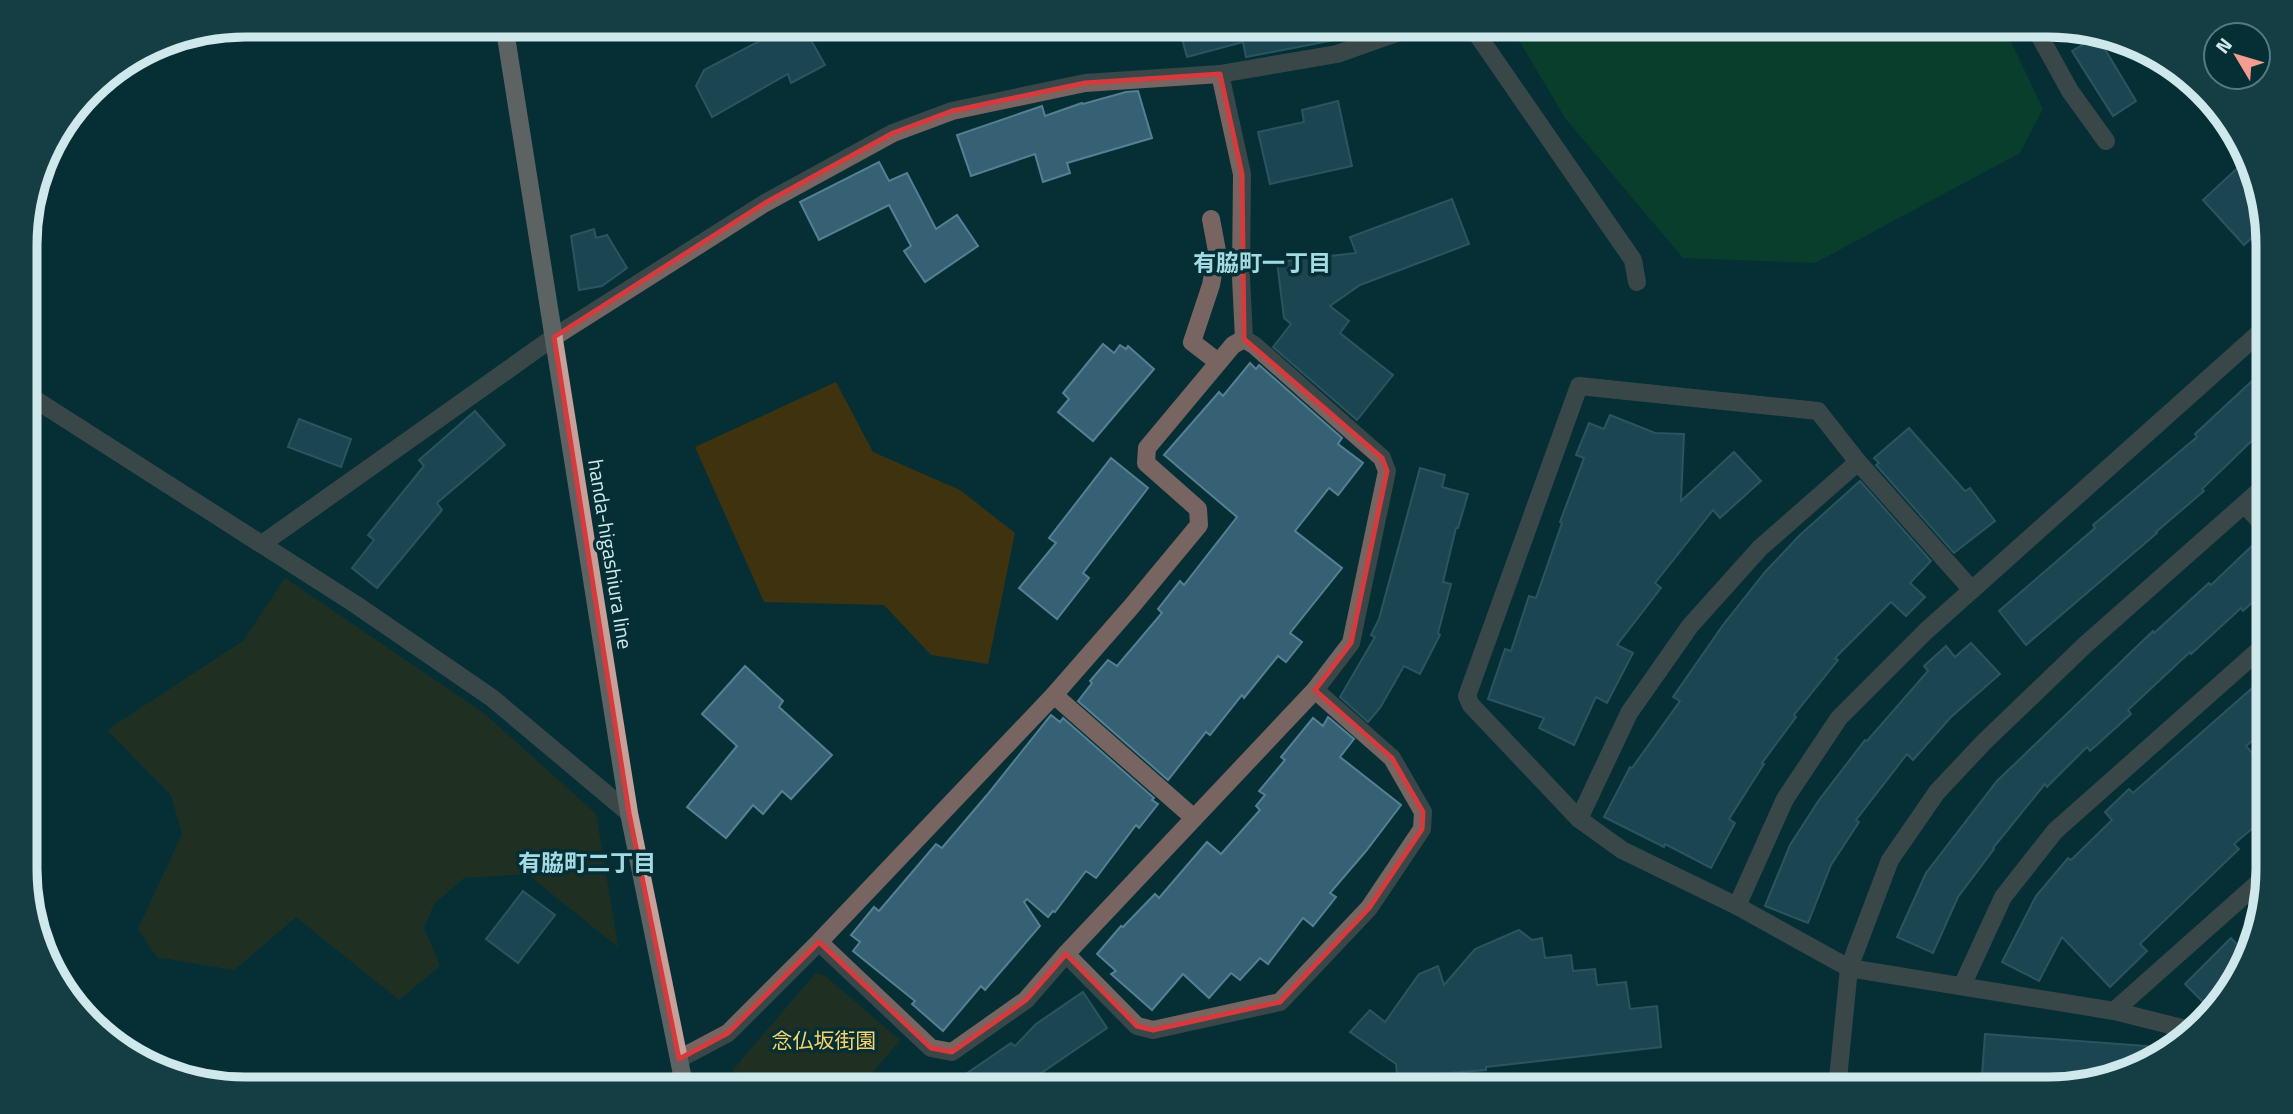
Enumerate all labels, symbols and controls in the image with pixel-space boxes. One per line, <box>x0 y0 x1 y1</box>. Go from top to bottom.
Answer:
north arrow <box>2202 21 2272 91</box>
text: N <box>2208 31 2239 59</box>
district label: 有脇町一丁目 <box>1193 245 1331 280</box>
street label: handa-higashiura line <box>580 457 642 651</box>
district label: 有脇町二丁目 <box>518 845 656 880</box>
park label: 念仏坂街園 <box>772 1024 877 1056</box>

